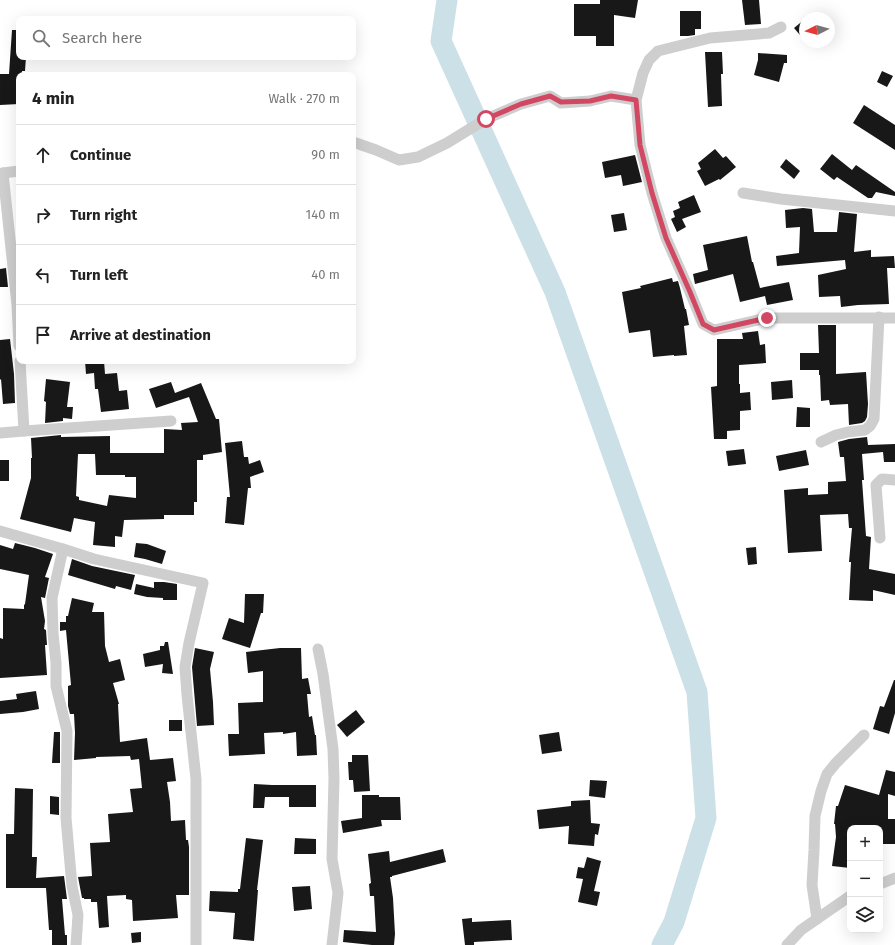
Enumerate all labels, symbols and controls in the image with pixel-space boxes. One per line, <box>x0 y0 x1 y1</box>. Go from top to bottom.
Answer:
north arrow <box>799 12 835 48</box>
search box <box>16 16 356 60</box>
icon: search <box>30 27 52 49</box>
text: Search here <box>62 29 142 47</box>
text: 4 min <box>32 88 75 109</box>
text: Walk · 270 m <box>268 91 340 106</box>
route start <box>477 110 495 128</box>
icon: ahead <box>32 144 54 166</box>
text: Continue <box>70 146 131 164</box>
text: 90 m <box>311 147 340 162</box>
icon: right <box>32 204 54 226</box>
text: Turn right <box>70 206 137 224</box>
text: 140 m <box>306 207 340 222</box>
icon: left <box>32 264 54 286</box>
text: Turn left <box>70 266 128 284</box>
text: 40 m <box>311 267 340 282</box>
route end <box>758 309 776 327</box>
icon: arrive <box>32 324 54 346</box>
text: Arrive at destination <box>70 326 211 344</box>
map controls <box>847 825 883 933</box>
button: + <box>847 825 883 861</box>
button: − <box>847 861 883 897</box>
button: layers <box>847 897 883 933</box>

